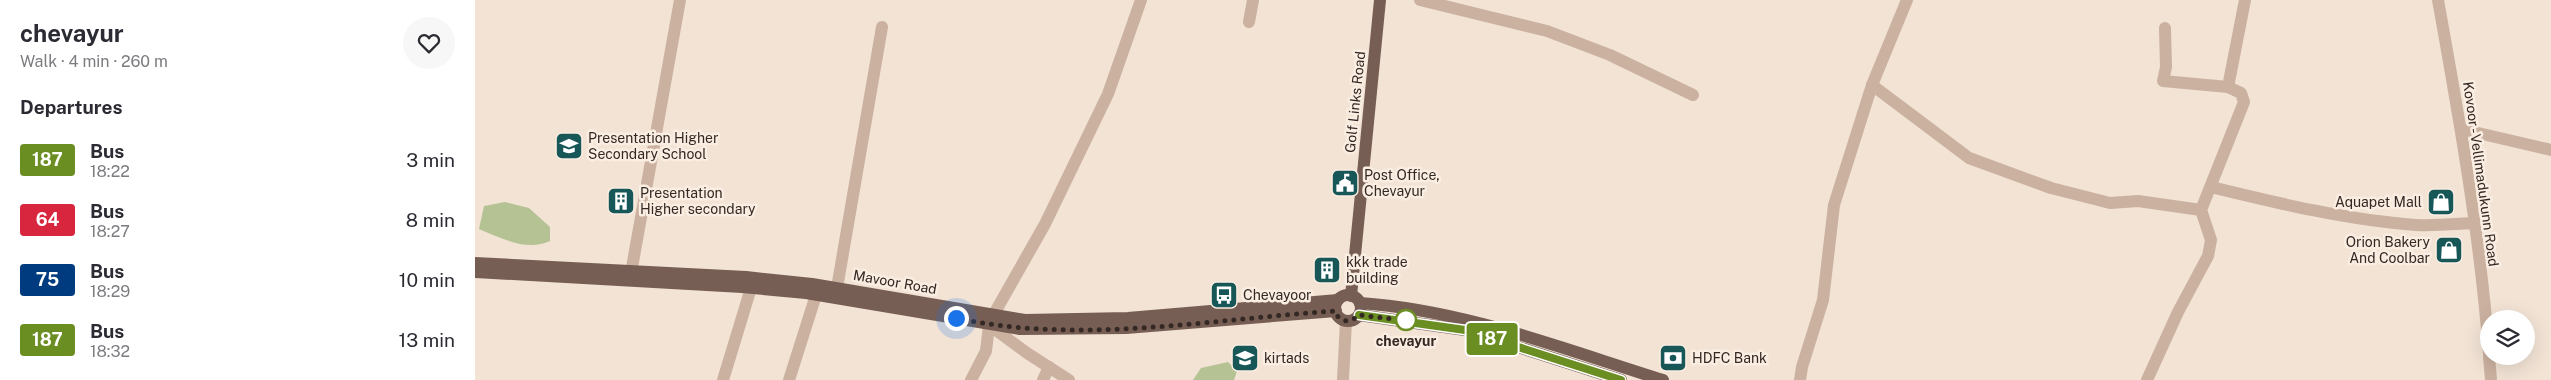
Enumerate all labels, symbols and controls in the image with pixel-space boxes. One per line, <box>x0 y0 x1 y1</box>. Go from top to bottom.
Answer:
button: heart <box>403 17 455 69</box>
text: chevayur <box>20 19 124 47</box>
street label: Golf Links Road <box>1342 50 1368 154</box>
text: Walk · 4 min · 260 m <box>20 52 168 71</box>
street label: Kovoor - Vellimadukunn Road <box>2460 81 2502 267</box>
text: Departures <box>20 96 123 118</box>
place label: Presentation Higher Secondary School <box>588 130 718 162</box>
school or university icon: Presentation Higher Secondary School <box>554 131 584 161</box>
text: Bus <box>90 140 124 162</box>
text: 187 <box>32 149 63 170</box>
text: 3 min <box>406 149 455 171</box>
text: 18:22 <box>90 162 130 181</box>
place label: Post Office, Chevayur <box>1364 167 1440 199</box>
public building icon: Post Office, Chevayur <box>1330 168 1360 198</box>
place label: Presentation Higher secondary <box>640 185 756 217</box>
building icon: Presentation Higher secondary <box>606 186 636 216</box>
shop icon: Aquapet Mall <box>2426 187 2456 217</box>
place label: Aquapet Mall <box>2335 194 2422 210</box>
text: Bus <box>90 200 124 222</box>
text: 64 <box>36 209 59 230</box>
text: 8 min <box>406 209 455 231</box>
text: 18:27 <box>90 222 130 241</box>
place label: Orion Bakery And Coolbar <box>2346 234 2431 266</box>
shop icon: Orion Bakery And Coolbar <box>2434 235 2464 265</box>
place label: kkk trade building <box>1346 254 1408 286</box>
building icon: kkk trade building <box>1312 255 1342 285</box>
text: Bus <box>90 260 124 282</box>
street label: Mavoor Road <box>852 267 938 297</box>
text: 75 <box>36 269 59 290</box>
text: 10 min <box>399 269 455 291</box>
bus stop icon: Chevayoor <box>1209 280 1239 310</box>
text: 18:29 <box>90 282 130 301</box>
place label: Chevayoor <box>1243 287 1312 303</box>
your location <box>944 306 969 331</box>
marker: chevayur <box>1395 309 1417 331</box>
map controls <box>2480 310 2535 365</box>
button: layers <box>2480 310 2535 365</box>
text: Bus <box>90 320 124 342</box>
line badge: 187 <box>1463 323 1521 355</box>
text: 187 <box>1477 328 1507 349</box>
text: 187 <box>32 329 63 350</box>
text: 13 min <box>398 329 455 351</box>
place label: chevayur <box>1376 333 1436 349</box>
text: 18:32 <box>90 342 130 361</box>
school or university icon: kirtads <box>1230 343 1260 373</box>
bank icon: HDFC Bank <box>1658 343 1688 373</box>
place label: kirtads <box>1264 350 1309 366</box>
place label: HDFC Bank <box>1692 350 1767 366</box>

